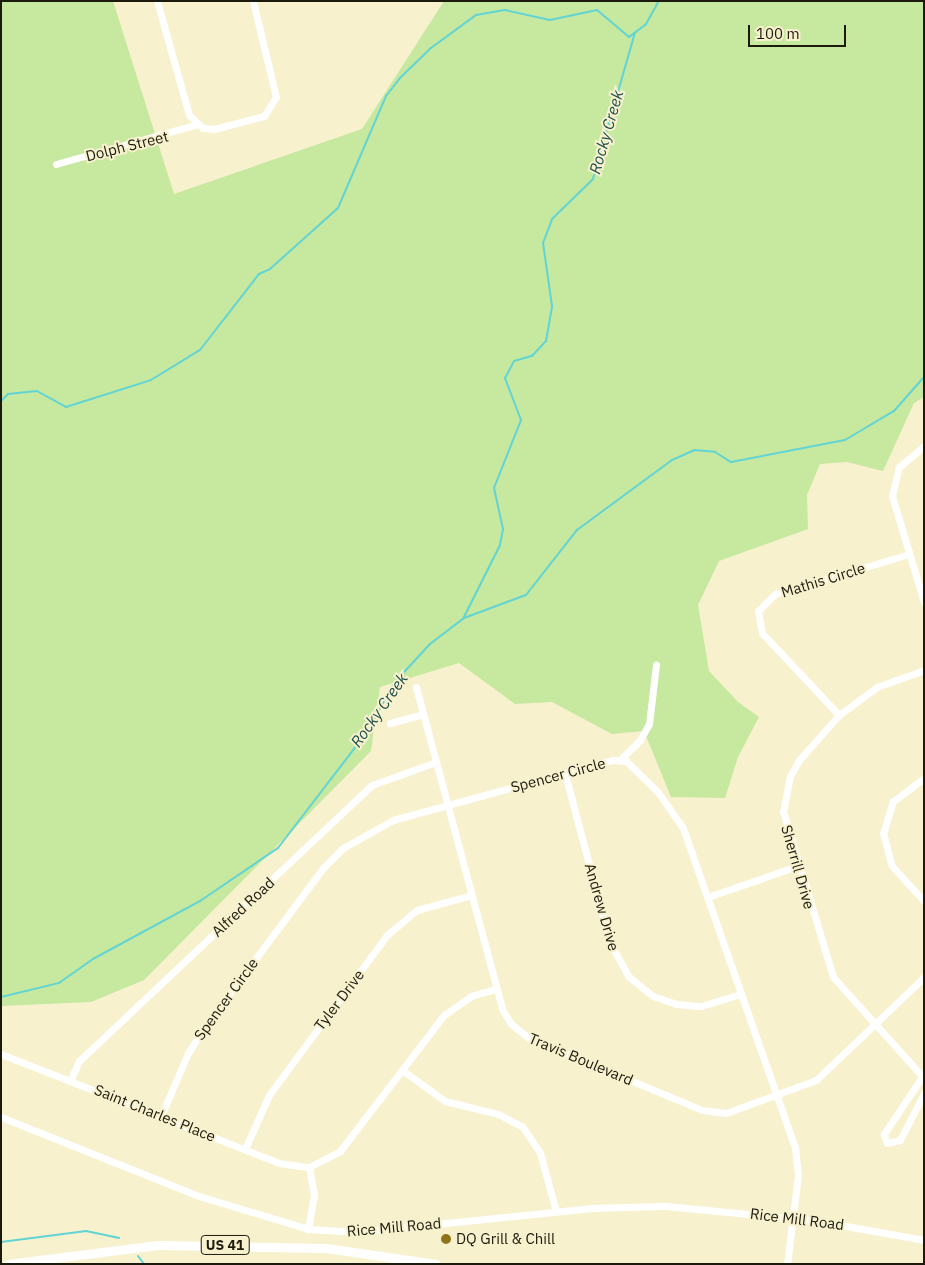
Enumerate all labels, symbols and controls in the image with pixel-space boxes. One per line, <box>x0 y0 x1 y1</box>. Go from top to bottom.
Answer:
scale bar <box>750 15 848 47</box>
text: 100 m <box>756 24 800 43</box>
water label: Rocky Creek <box>585 88 627 176</box>
street label: Dolph Street <box>84 127 170 165</box>
street label: Mathis Circle <box>779 559 867 601</box>
water label: Rocky Creek <box>346 669 412 751</box>
street label: Spencer Circle <box>509 754 607 796</box>
street label: Sherrill Drive <box>777 823 819 911</box>
street label: Andrew Drive <box>581 861 623 953</box>
street label: Alfred Road <box>208 873 278 941</box>
street label: Spencer Circle <box>190 954 262 1044</box>
street label: Tyler Drive <box>310 966 368 1034</box>
street label: Travis Boulevard <box>526 1029 636 1089</box>
street label: Saint Charles Place <box>92 1080 218 1146</box>
street label: Rice Mill Road <box>749 1204 845 1234</box>
street label: Rice Mill Road <box>346 1214 442 1240</box>
place label: DQ Grill & Chill <box>456 1230 555 1248</box>
marker: DQ Grill & Chill <box>440 1233 452 1245</box>
road number: US 41 <box>200 1234 250 1256</box>

